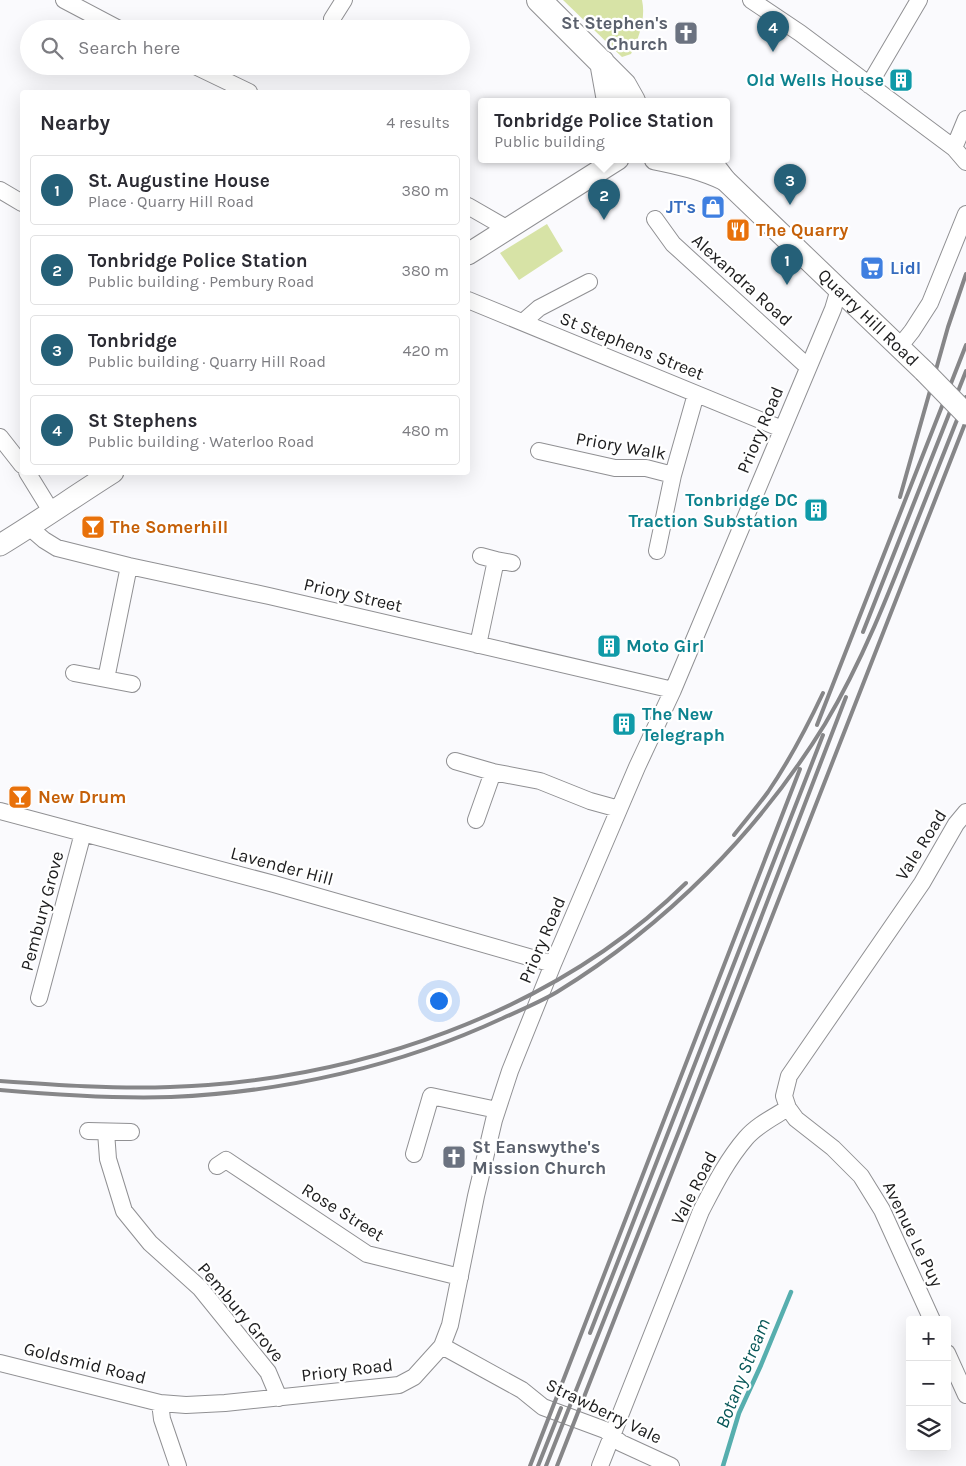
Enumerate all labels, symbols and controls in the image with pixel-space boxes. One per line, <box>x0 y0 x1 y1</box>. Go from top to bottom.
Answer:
pin: 4 <box>757 11 789 52</box>
place label: St Stephen's Church <box>561 12 668 55</box>
search box <box>20 20 470 75</box>
church icon: St Stephen's Church <box>673 20 699 46</box>
icon: search <box>38 34 66 62</box>
text: Search here <box>78 37 180 59</box>
building icon: Old Wells House <box>888 67 914 93</box>
place label: Old Wells House <box>747 69 884 91</box>
popup <box>478 98 730 163</box>
text: Tonbridge Police Station <box>494 110 714 132</box>
text: Nearby <box>40 111 110 135</box>
text: 4 results <box>386 113 450 132</box>
text: Public building <box>494 132 605 151</box>
pin: 3 <box>774 164 806 205</box>
text: St. Augustine House <box>88 170 270 192</box>
pin: 2 <box>588 179 620 220</box>
text: 1 <box>54 181 60 200</box>
text: 380 m <box>401 181 449 200</box>
text: Place · Quarry Hill Road <box>88 192 254 211</box>
shop icon: JT's <box>700 194 726 220</box>
place label: JT's <box>666 196 696 218</box>
restaurant icon: The Quarry <box>725 217 751 243</box>
place label: The Quarry <box>756 219 848 241</box>
street label: Alexandra Road <box>687 229 797 331</box>
pin: 1 <box>771 244 803 285</box>
text: Tonbridge Police Station <box>88 250 308 272</box>
supermarket icon: Lidl <box>859 255 885 281</box>
place label: Lidl <box>890 257 921 279</box>
text: 2 <box>52 261 62 280</box>
text: 380 m <box>401 261 449 280</box>
street label: Quarry Hill Road <box>813 264 923 371</box>
text: Public building · Pembury Road <box>88 272 314 291</box>
street label: St Stephens Street <box>557 307 707 385</box>
text: Tonbridge <box>88 330 177 352</box>
text: 3 <box>52 341 62 360</box>
text: 420 m <box>403 341 449 360</box>
text: Public building · Quarry Hill Road <box>88 352 326 371</box>
street label: Priory Road <box>732 383 788 477</box>
text: St Stephens <box>88 410 197 432</box>
text: 4 <box>52 421 62 440</box>
text: 480 m <box>402 421 449 440</box>
street label: Priory Walk <box>574 427 668 465</box>
text: Public building · Waterloo Road <box>88 432 314 451</box>
place label: Tonbridge DC Traction Substation <box>629 489 798 532</box>
building icon: Tonbridge DC Traction Substation <box>803 497 829 523</box>
bar icon: The Somerhill <box>80 514 106 540</box>
place label: The Somerhill <box>110 516 228 538</box>
street label: Priory Street <box>302 573 405 617</box>
building icon: Moto Girl <box>596 633 622 659</box>
place label: Moto Girl <box>626 635 704 657</box>
place label: The New Telegraph <box>642 703 725 746</box>
building icon: The New Telegraph <box>611 711 637 737</box>
bar icon: New Drum <box>7 784 33 810</box>
place label: New Drum <box>38 786 126 808</box>
street label: Vale Road <box>891 805 951 885</box>
street label: Lavender Hill <box>228 842 336 890</box>
street label: Pembury Grove <box>15 849 69 973</box>
street label: Priory Road <box>514 893 570 987</box>
your location <box>426 988 452 1014</box>
place label: St Eanswythe's Mission Church <box>472 1136 606 1179</box>
church icon: St Eanswythe's Mission Church <box>441 1144 467 1170</box>
street label: Vale Road <box>666 1148 722 1228</box>
street label: Rose Street <box>298 1178 389 1246</box>
street label: Avenue Le Puy <box>878 1178 948 1291</box>
street label: Pembury Grove <box>193 1258 289 1366</box>
water label: Botany Stream <box>711 1315 775 1431</box>
map controls <box>906 1316 951 1451</box>
button: + <box>906 1316 951 1361</box>
street label: Goldsmid Road <box>22 1337 148 1389</box>
street label: Priory Road <box>300 1353 394 1387</box>
button: − <box>906 1361 951 1406</box>
street label: Strawberry Vale <box>542 1373 666 1449</box>
button: layers <box>906 1406 951 1451</box>

